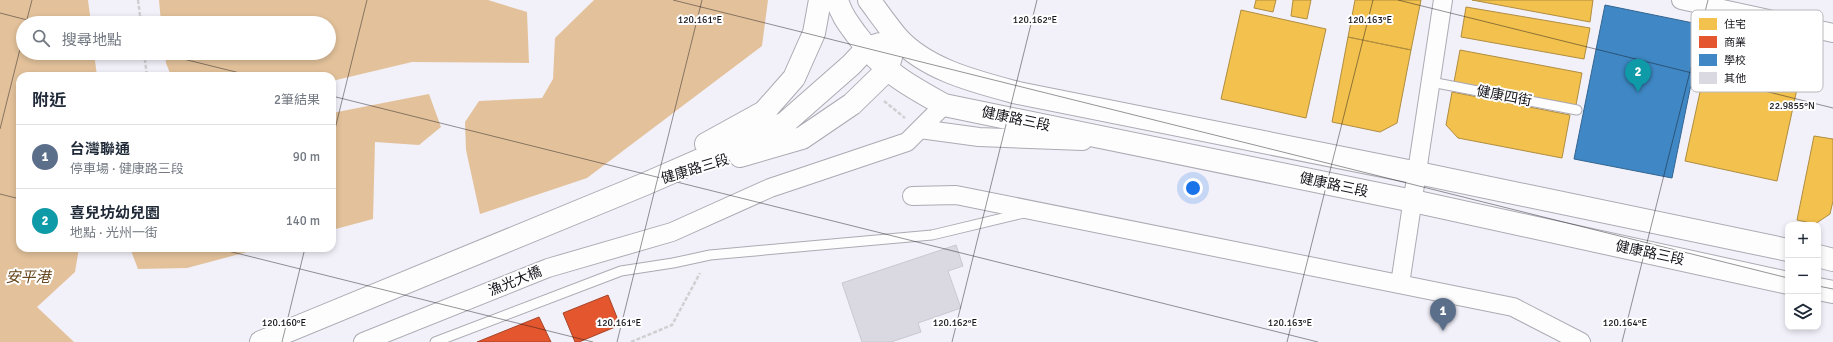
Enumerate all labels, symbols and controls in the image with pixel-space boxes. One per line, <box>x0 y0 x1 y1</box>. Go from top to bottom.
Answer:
legend <box>1691 10 1823 92</box>
text: 120.161°E <box>678 14 723 26</box>
text: 120.162°E <box>1013 14 1058 26</box>
text: 120.163°E <box>1348 14 1393 26</box>
search box <box>16 16 336 60</box>
text: 住宅 <box>1724 18 1746 31</box>
icon: search <box>30 27 52 49</box>
text: 搜尋地點 <box>62 31 122 49</box>
text: 商業 <box>1724 36 1746 49</box>
text: 學校 <box>1724 54 1746 67</box>
pin: 2 <box>1625 59 1651 92</box>
text: 其他 <box>1724 72 1746 85</box>
street label: 健康四街 <box>1475 82 1533 110</box>
text: 附近 <box>32 90 66 111</box>
text: 2筆結果 <box>274 92 320 108</box>
text: 22.9855°N <box>1769 100 1815 112</box>
street label: 健康路三段 <box>980 103 1052 135</box>
text: 台灣聯通 <box>70 140 130 158</box>
text: 1 <box>41 149 49 165</box>
text: 90 m <box>293 149 320 165</box>
street label: 健康路三段 <box>659 151 731 187</box>
text: 停車場 · 健康路三段 <box>70 161 184 177</box>
street label: 健康路三段 <box>1298 169 1370 201</box>
your location <box>1183 178 1203 198</box>
text: 喜兒坊幼兒園 <box>70 204 160 222</box>
text: 2 <box>41 213 49 229</box>
text: 140 m <box>286 213 320 229</box>
map controls <box>1785 222 1821 330</box>
button: + <box>1785 222 1821 258</box>
text: 地點 · 光州一街 <box>70 225 158 241</box>
street label: 健康路三段 <box>1614 237 1686 269</box>
button: − <box>1785 258 1821 294</box>
street label: 漁光大橋 <box>486 263 544 299</box>
water label: 安平港 <box>5 268 52 286</box>
button: layers <box>1785 294 1821 330</box>
pin: 1 <box>1430 298 1456 331</box>
text: 120.160°E <box>262 317 307 329</box>
text: 120.161°E <box>597 317 642 329</box>
text: 120.162°E <box>933 317 978 329</box>
text: 120.163°E <box>1268 317 1313 329</box>
text: 120.164°E <box>1603 317 1648 329</box>

